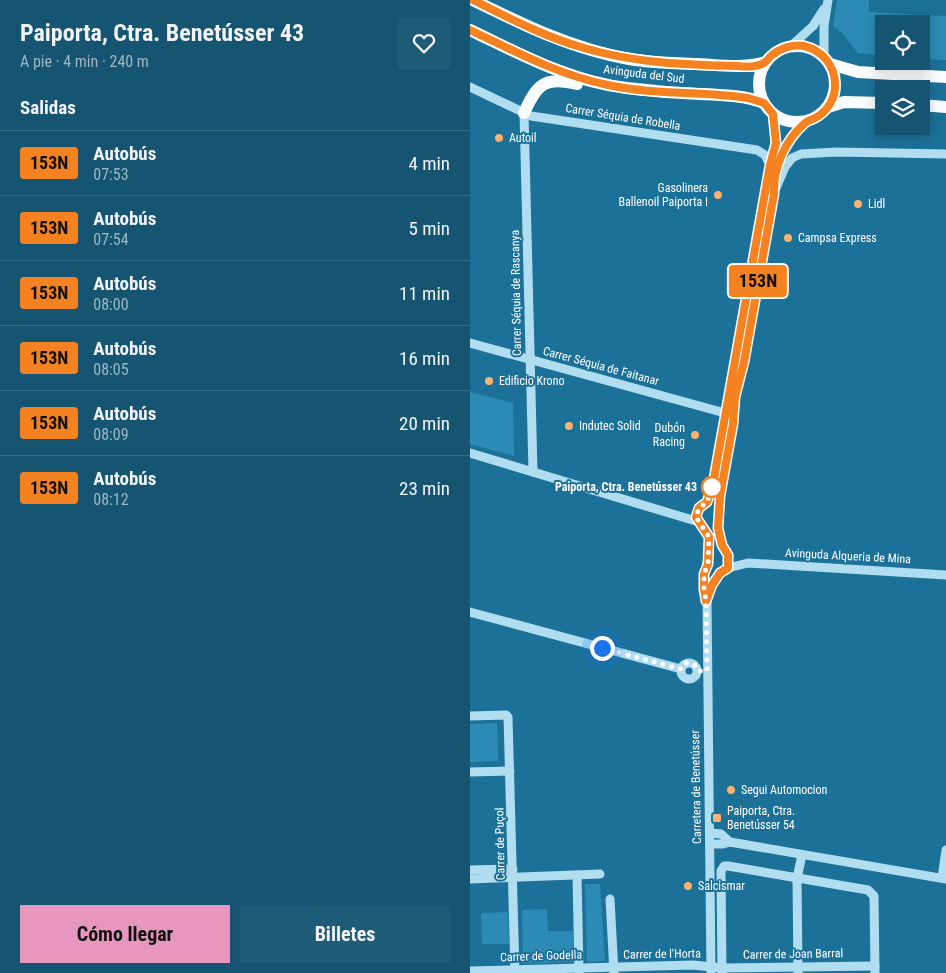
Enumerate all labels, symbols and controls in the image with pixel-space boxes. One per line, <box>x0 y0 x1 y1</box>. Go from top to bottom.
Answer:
map controls <box>875 15 930 135</box>
button: locate <box>875 15 930 70</box>
button: heart <box>398 17 450 69</box>
text: Paiporta, Ctra. Benetússer 43 <box>20 19 304 47</box>
text: A pie · 4 min · 240 m <box>20 52 149 71</box>
street label: Avinguda del Sud <box>603 62 685 86</box>
button: layers <box>875 80 930 135</box>
text: Salidas <box>20 96 76 119</box>
street label: Carrer Séquia de Robella <box>565 101 682 133</box>
place label: Autoil <box>509 131 537 145</box>
marker: Autoil <box>493 132 505 144</box>
text: Autobús <box>93 142 156 165</box>
text: 153N <box>30 152 68 173</box>
text: 4 min <box>408 152 450 175</box>
text: 07:53 <box>93 165 129 184</box>
place label: Gasolinera Ballenoil Paiporta I <box>618 181 708 209</box>
marker: Gasolinera Ballenoil Paiporta I <box>712 189 724 201</box>
place label: Lidl <box>868 197 885 211</box>
marker: Lidl <box>852 198 864 210</box>
text: Autobús <box>93 207 156 230</box>
text: 153N <box>30 217 68 238</box>
text: 5 min <box>408 217 450 240</box>
street label: Carrer Séquia de Rascanya <box>508 229 524 356</box>
text: 07:54 <box>93 230 129 249</box>
place label: Campsa Express <box>798 231 877 245</box>
marker: Campsa Express <box>782 232 794 244</box>
line badge: 153N <box>723 265 793 297</box>
text: 153N <box>739 270 777 291</box>
text: Autobús <box>93 272 156 295</box>
text: 153N <box>30 282 68 303</box>
text: 11 min <box>399 282 450 305</box>
text: 08:00 <box>93 295 129 314</box>
text: Autobús <box>93 337 156 360</box>
street label: Carrer Séquia de Faitanar <box>541 344 661 388</box>
text: 153N <box>30 347 68 368</box>
text: 16 min <box>399 347 450 370</box>
text: 08:05 <box>93 360 129 379</box>
place label: Edificio Krono <box>499 374 564 388</box>
marker: Edificio Krono <box>483 375 495 387</box>
text: Autobús <box>93 402 156 425</box>
text: 153N <box>30 412 68 433</box>
text: 20 min <box>399 412 450 435</box>
place label: Indutec Solid <box>579 419 641 433</box>
marker: Indutec Solid <box>563 420 575 432</box>
place label: Dubón Racing <box>653 421 685 449</box>
text: 08:09 <box>93 425 129 444</box>
marker: Dubón Racing <box>689 429 701 441</box>
text: Autobús <box>93 467 156 490</box>
marker: Paiporta, Ctra. Benetússer 43 <box>701 476 723 498</box>
text: 153N <box>30 477 68 498</box>
text: 23 min <box>399 477 450 500</box>
place label: Paiporta, Ctra. Benetússer 43 <box>555 480 697 494</box>
text: 08:12 <box>93 490 129 509</box>
street label: Avinguda Alqueria de Mina <box>785 546 912 566</box>
your location <box>590 636 615 661</box>
street label: Carretera de Benetússer <box>688 730 704 844</box>
place label: Segui Automocion <box>741 783 828 797</box>
marker: Segui Automocion <box>725 784 737 796</box>
place label: Paiporta, Ctra. Benetússer 54 <box>727 804 795 832</box>
street label: Carrer de Puçol <box>492 807 508 881</box>
marker: Paiporta, Ctra. Benetússer 54 <box>711 812 723 824</box>
place label: Salcismar <box>698 879 745 893</box>
marker: Salcismar <box>682 880 694 892</box>
button: Cómo llegar <box>20 905 230 963</box>
button: Billetes <box>240 905 450 963</box>
street label: Carrer de l'Horta <box>623 946 701 962</box>
street label: Carrer de Joan Barral <box>743 946 843 962</box>
street label: Carrer de Godella <box>500 948 582 964</box>

